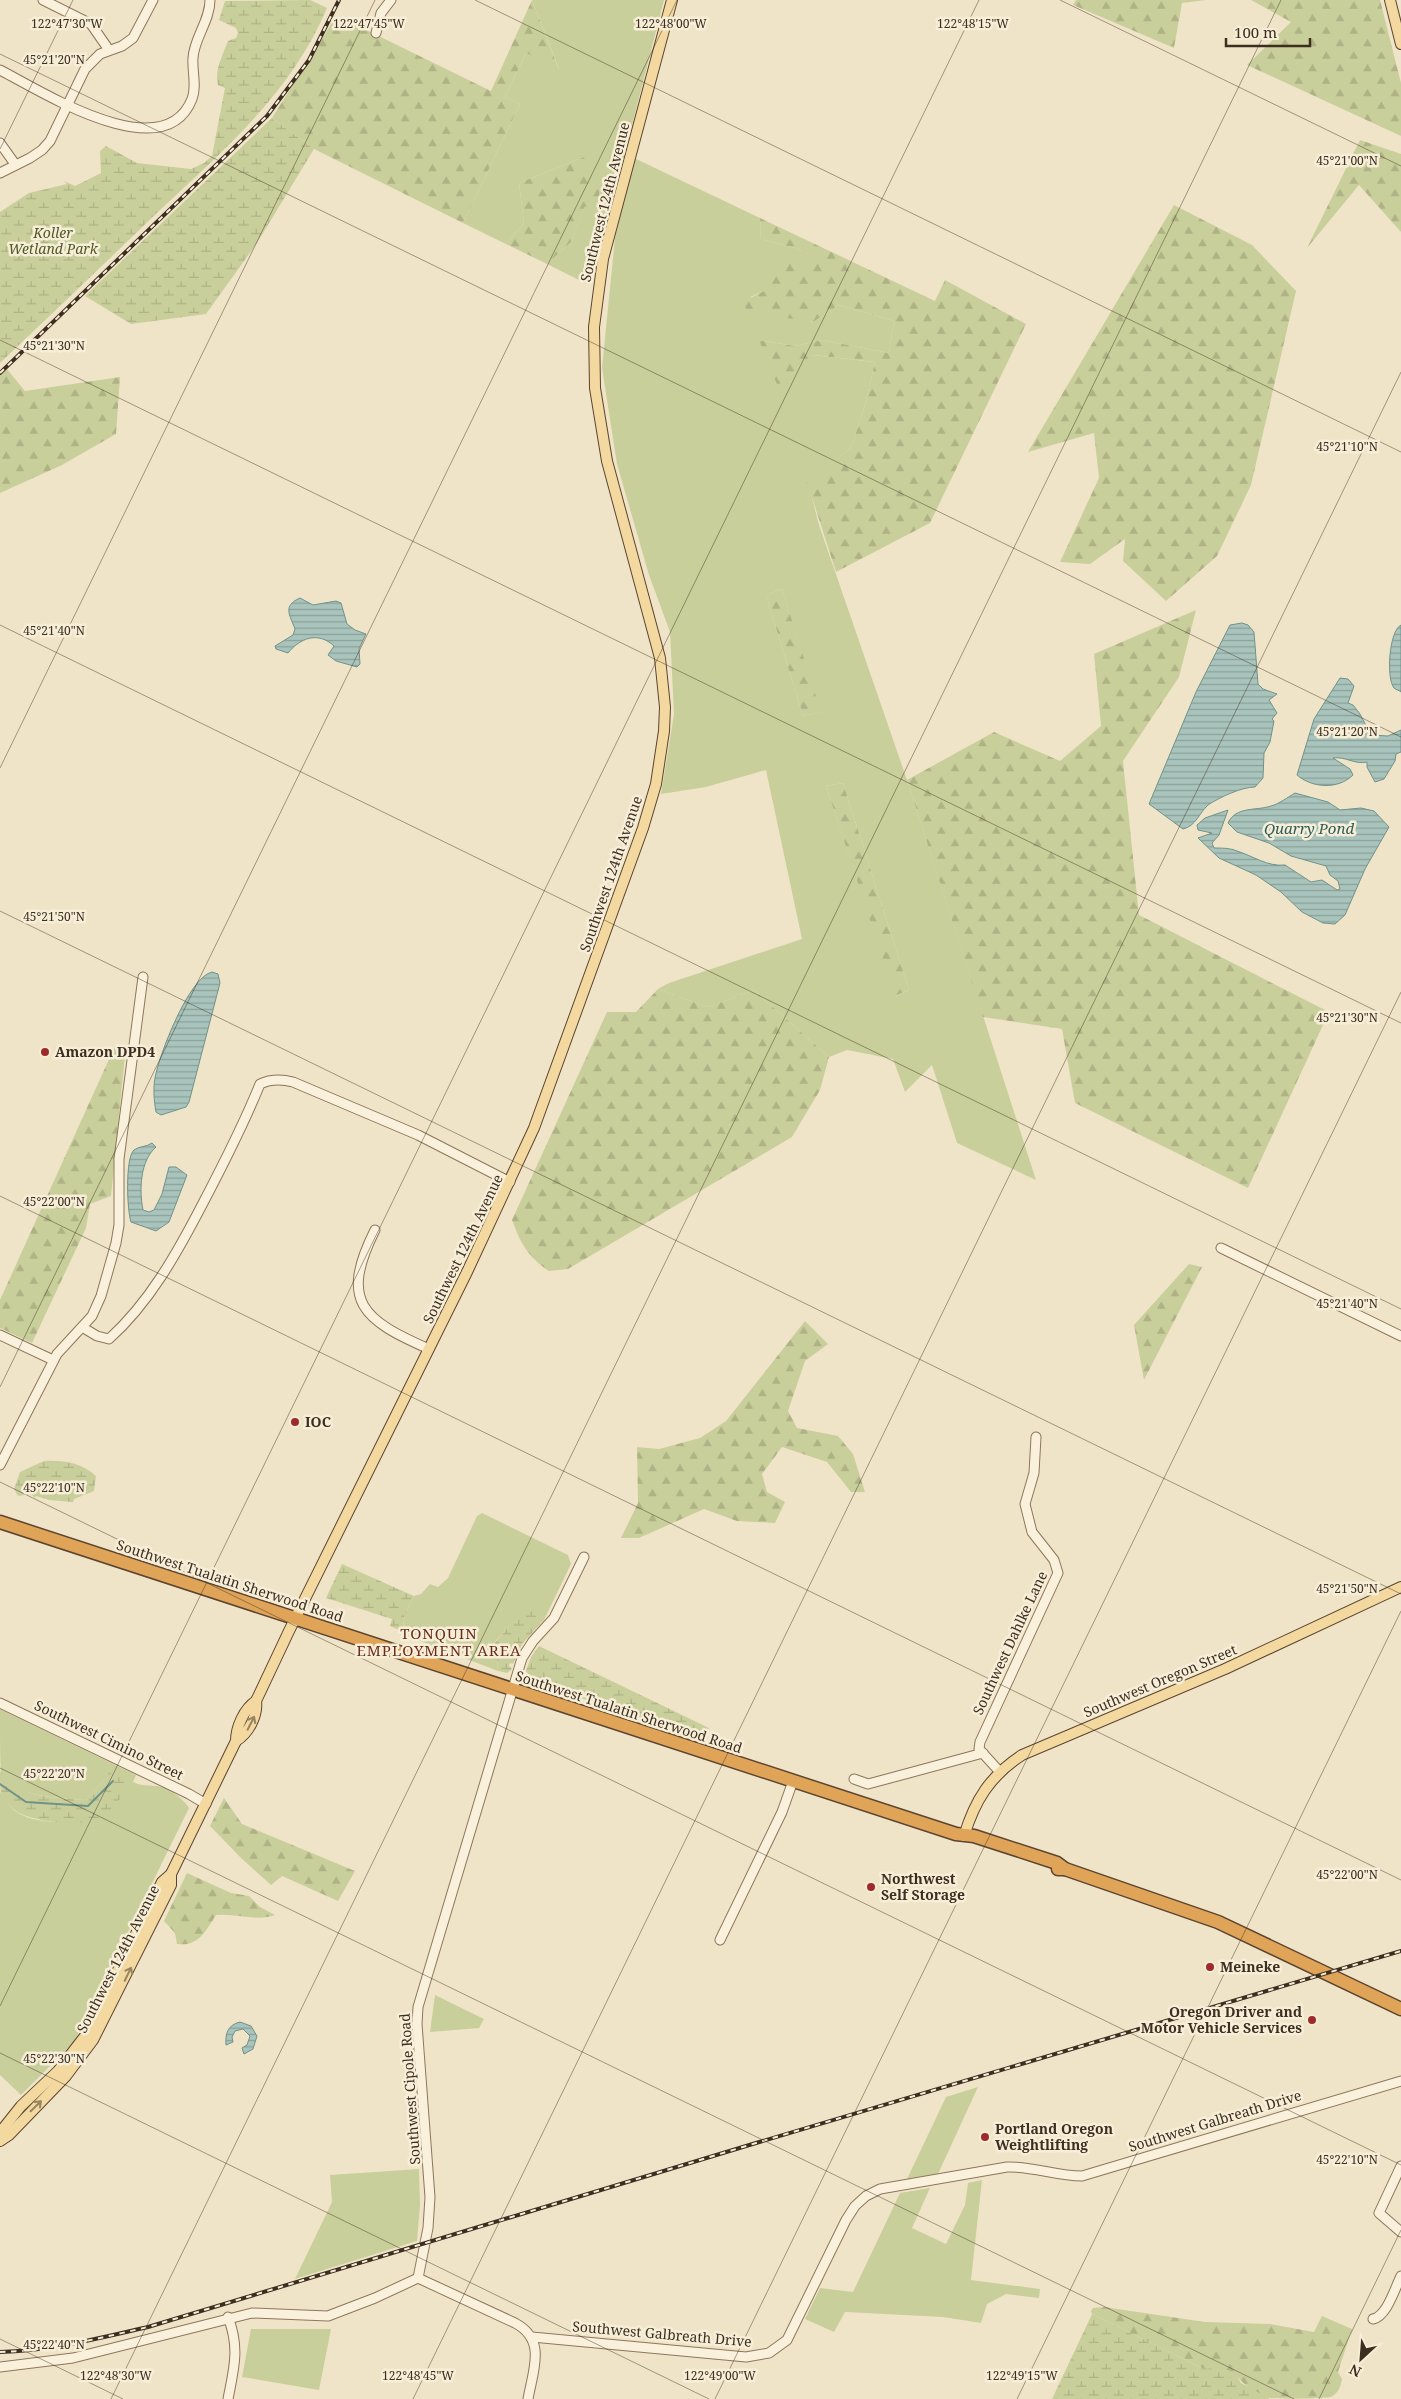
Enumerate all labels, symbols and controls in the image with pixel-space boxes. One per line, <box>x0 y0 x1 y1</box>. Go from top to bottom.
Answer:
text: 122°47'30"W <box>31 15 103 32</box>
text: 122°47'45"W <box>333 15 405 32</box>
text: 122°48'00"W <box>635 15 707 32</box>
text: 122°48'15"W <box>937 15 1009 32</box>
scale bar <box>1226 15 1310 47</box>
text: 100 m <box>1234 22 1277 42</box>
text: 45°21'20"N <box>23 51 85 68</box>
street label: Southwest 124th Avenue <box>575 120 634 284</box>
text: 45°21'00"N <box>1316 152 1378 169</box>
park label: Koller Wetland Park <box>8 223 99 258</box>
text: 45°21'30"N <box>23 337 85 354</box>
text: 45°21'10"N <box>1316 438 1378 455</box>
text: 45°21'40"N <box>23 622 85 639</box>
text: 45°21'20"N <box>1316 723 1378 740</box>
street label: Southwest 124th Avenue <box>575 793 646 954</box>
water label: Quarry Pond <box>1264 818 1354 838</box>
text: 45°21'50"N <box>23 908 85 925</box>
text: 45°21'30"N <box>1316 1009 1378 1026</box>
place label: Amazon DPD4 <box>55 1042 155 1061</box>
marker: Amazon DPD4 <box>39 1046 51 1058</box>
street label: Southwest 124th Avenue <box>418 1171 507 1327</box>
text: 45°22'00"N <box>23 1193 85 1210</box>
text: 45°21'40"N <box>1316 1295 1378 1312</box>
place label: IOC <box>305 1412 331 1431</box>
marker: IOC <box>289 1416 301 1428</box>
text: 45°22'10"N <box>23 1479 85 1496</box>
street label: Southwest Tualatin Sherwood Road <box>114 1535 346 1626</box>
street label: Southwest Dahlke Lane <box>968 1568 1051 1718</box>
text: 45°21'50"N <box>1316 1580 1378 1597</box>
district label: TONQUIN EMPLOYMENT AREA <box>356 1623 522 1660</box>
street label: Southwest Oregon Street <box>1080 1640 1239 1721</box>
street label: Southwest Tualatin Sherwood Road <box>513 1666 745 1757</box>
street label: Southwest Cimino Street <box>32 1695 187 1784</box>
one-way arrow <box>247 1716 256 1731</box>
text: 45°22'20"N <box>23 1765 85 1782</box>
text: 45°22'00"N <box>1316 1866 1378 1883</box>
place label: Northwest Self Storage <box>881 1869 965 1904</box>
street label: Southwest 124th Avenue <box>72 1881 163 2036</box>
marker: Northwest Self Storage <box>865 1881 877 1893</box>
place label: Meineke <box>1220 1957 1280 1976</box>
marker: Meineke <box>1204 1961 1216 1973</box>
one-way arrow <box>123 1967 133 1982</box>
place label: Oregon Driver and Motor Vehicle Services <box>1141 2002 1302 2037</box>
street label: Southwest Cipole Road <box>395 2012 424 2165</box>
marker: Oregon Driver and Motor Vehicle Services <box>1306 2014 1318 2026</box>
text: 45°22'30"N <box>23 2050 85 2067</box>
street label: Southwest Galbreath Drive <box>1126 2085 1304 2156</box>
one-way arrow <box>30 2100 42 2112</box>
place label: Portland Oregon Weightlifting <box>995 2119 1113 2154</box>
marker: Portland Oregon Weightlifting <box>979 2131 991 2143</box>
text: 45°22'10"N <box>1316 2151 1378 2168</box>
street label: Southwest Galbreath Drive <box>572 2316 752 2351</box>
north arrow <box>1336 2334 1386 2384</box>
text: 45°22'40"N <box>23 2336 85 2353</box>
text: N <box>1346 2360 1364 2382</box>
text: 122°48'30"W <box>80 2367 152 2384</box>
text: 122°48'45"W <box>382 2367 454 2384</box>
text: 122°49'00"W <box>684 2367 756 2384</box>
text: 122°49'15"W <box>986 2367 1058 2384</box>

